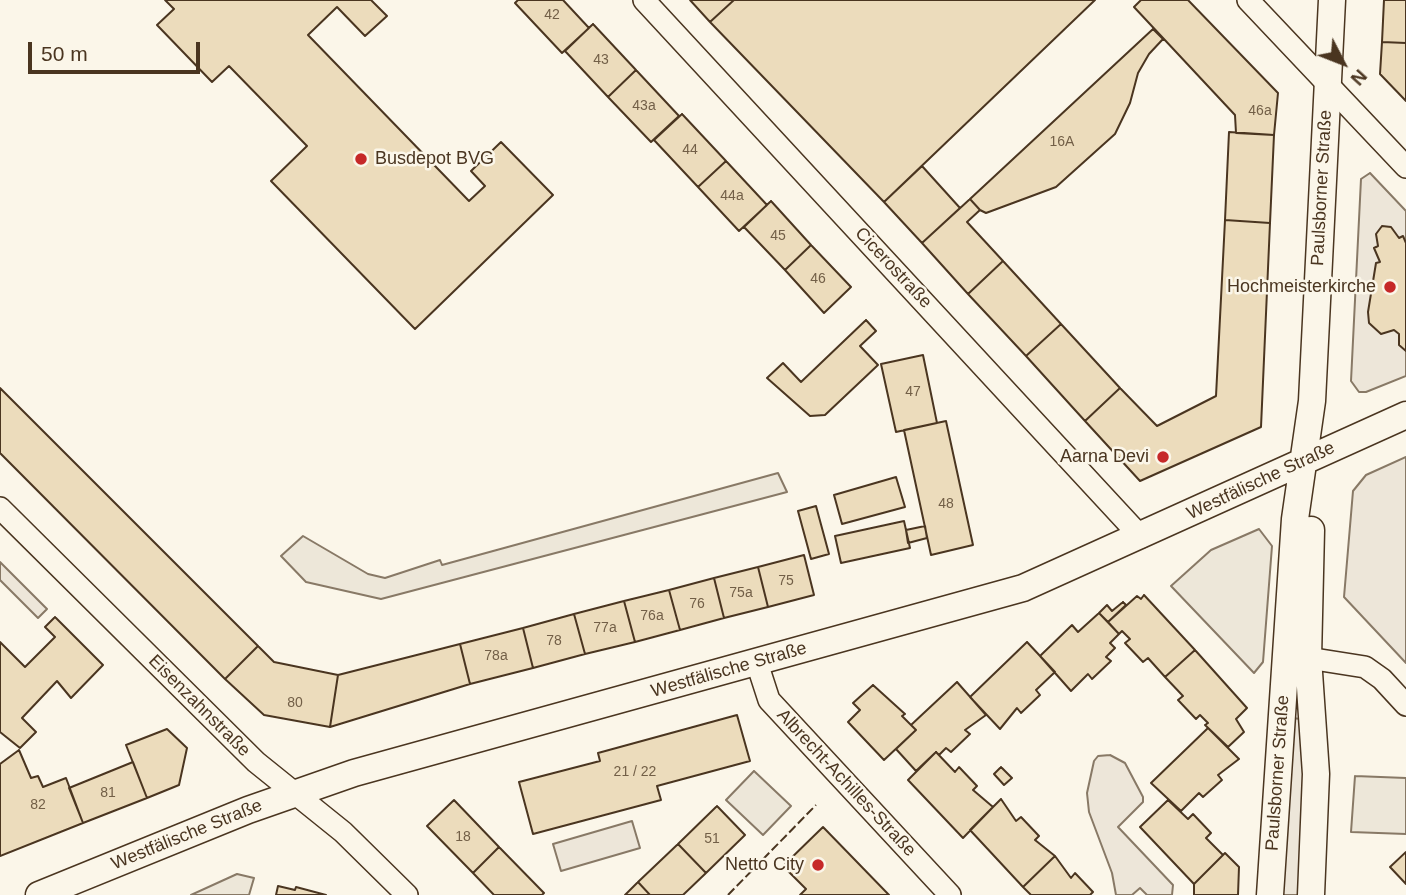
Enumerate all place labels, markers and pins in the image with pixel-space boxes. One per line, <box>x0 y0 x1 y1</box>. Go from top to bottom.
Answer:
place label: Busdepot BVG <box>375 148 494 170</box>
marker: Busdepot BVG <box>353 151 369 167</box>
place label: Hochmeisterkirche <box>1227 276 1376 298</box>
marker: Hochmeisterkirche <box>1382 279 1398 295</box>
place label: Aarna Devi <box>1060 446 1149 468</box>
marker: Aarna Devi <box>1155 449 1171 465</box>
place label: Netto City <box>725 854 804 876</box>
marker: Netto City <box>810 857 826 873</box>

